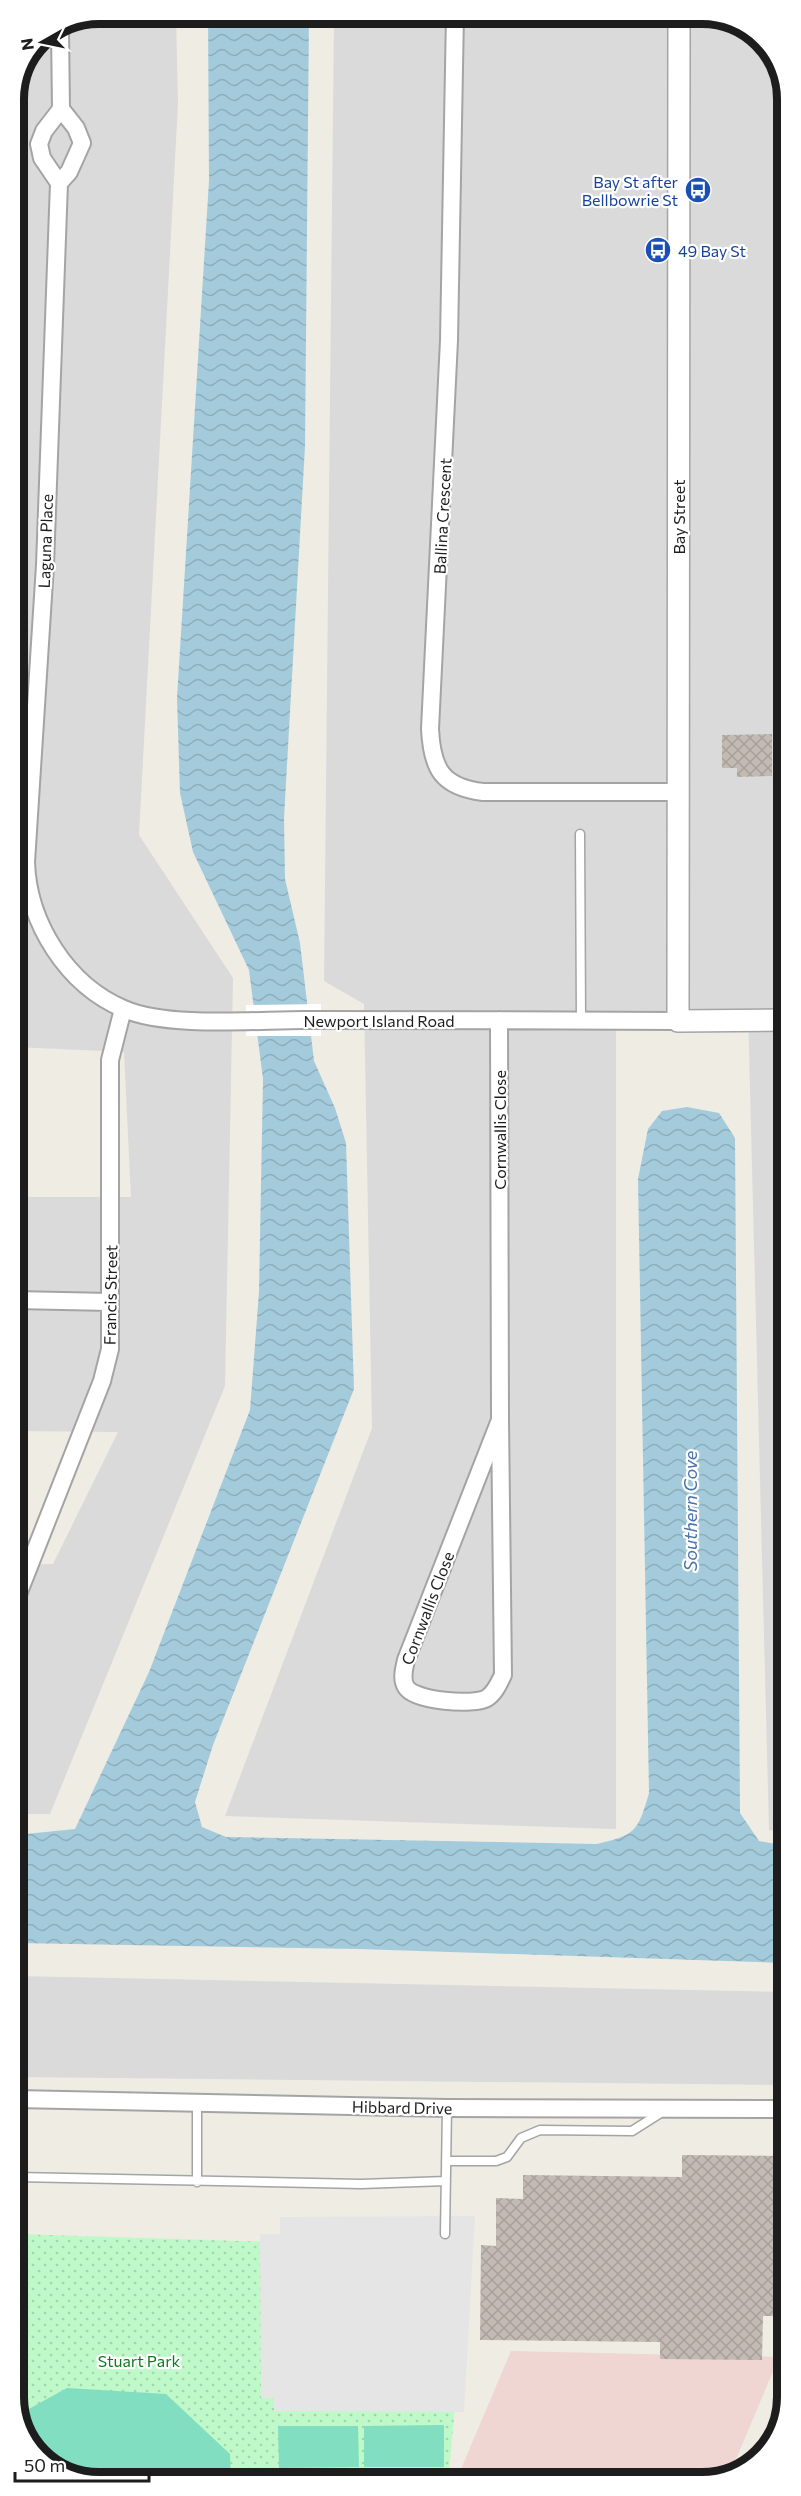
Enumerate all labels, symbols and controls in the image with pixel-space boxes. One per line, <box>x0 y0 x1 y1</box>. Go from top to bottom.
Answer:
north arrow <box>12 12 72 72</box>
text: N <box>16 37 37 52</box>
place label: Bay St after Bellbowrie St <box>582 172 679 209</box>
bus stop icon: Bay St after Bellbowrie St <box>683 175 713 205</box>
bus stop icon: 49 Bay St <box>643 235 673 265</box>
place label: 49 Bay St <box>678 241 746 260</box>
street label: Ballina Crescent <box>429 457 455 575</box>
street label: Bay Street <box>669 479 688 555</box>
street label: Laguna Place <box>34 493 56 589</box>
street label: Newport Island Road <box>303 1011 455 1030</box>
street label: Cornwallis Close <box>490 1070 509 1190</box>
street label: Francis Street <box>100 1244 120 1345</box>
water label: Southern Cove <box>679 1450 701 1571</box>
street label: Cornwallis Close <box>397 1549 457 1667</box>
street label: Hibbard Drive <box>352 2097 452 2117</box>
park label: Stuart Park <box>98 2351 181 2370</box>
scale bar <box>15 2445 148 2483</box>
text: 50 m <box>24 2454 65 2476</box>

